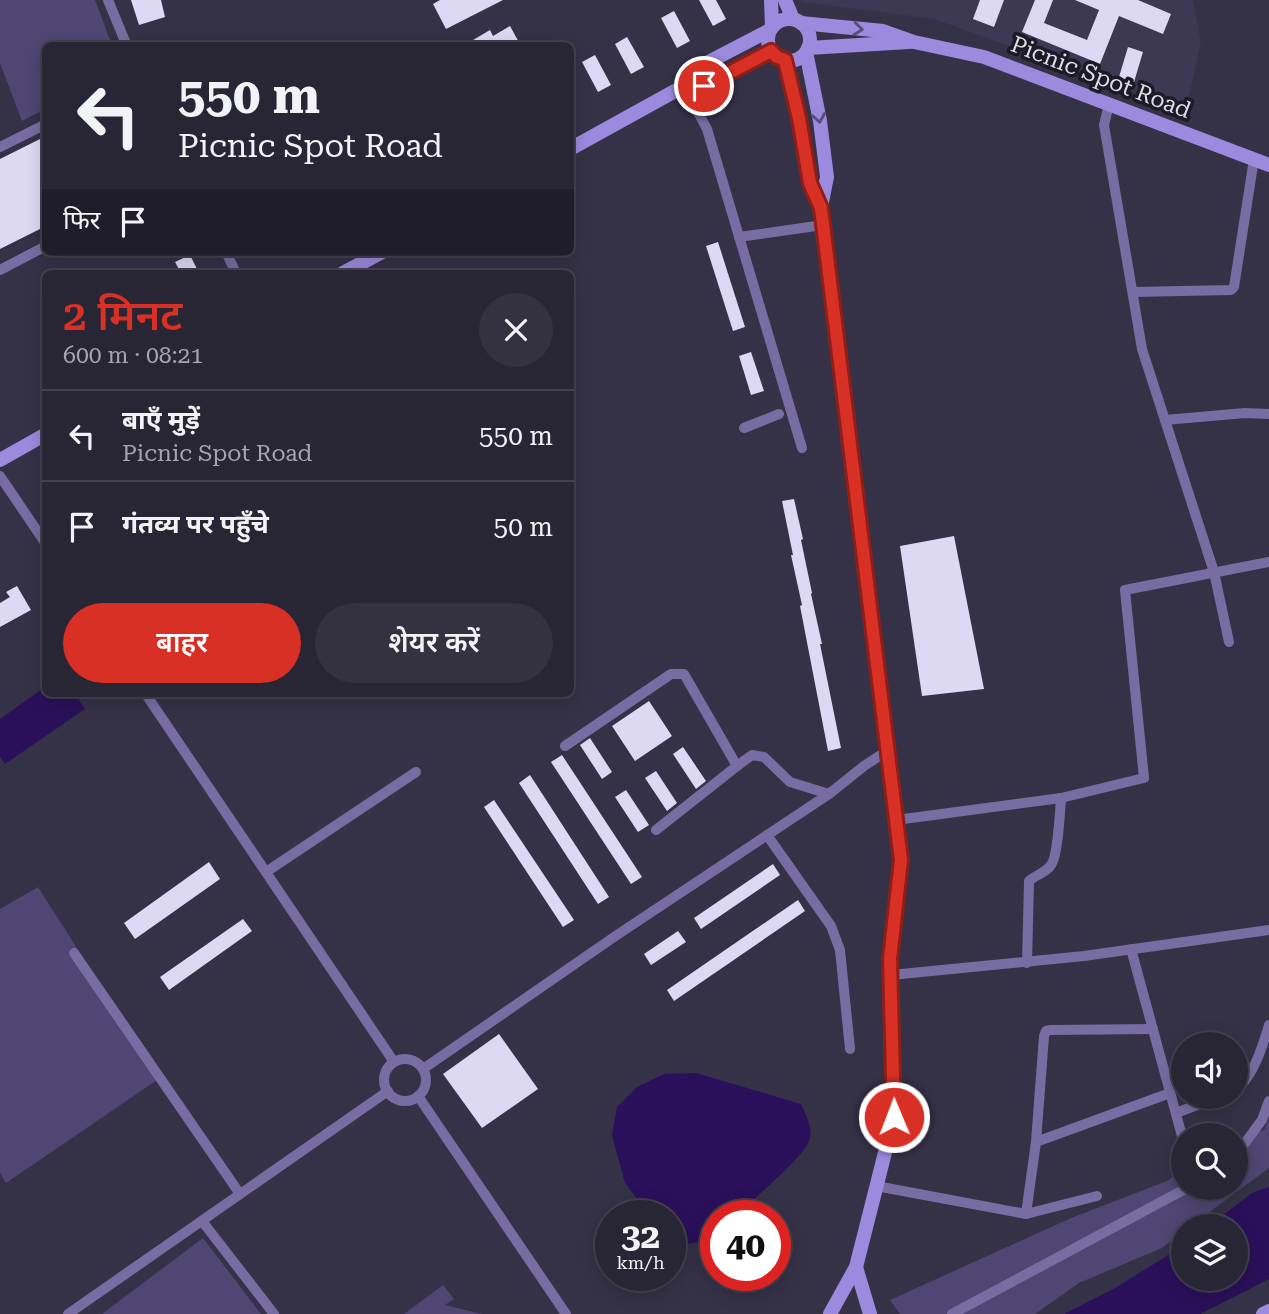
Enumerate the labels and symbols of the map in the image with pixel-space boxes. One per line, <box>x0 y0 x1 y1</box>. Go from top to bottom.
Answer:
one-way arrow <box>853 21 864 36</box>
street label: Picnic Spot Road <box>1007 31 1195 124</box>
pin <box>674 56 734 116</box>
one-way arrow <box>811 113 826 124</box>
position arrow <box>857 1080 931 1154</box>
speed limit sign: 40 <box>700 1200 791 1291</box>

